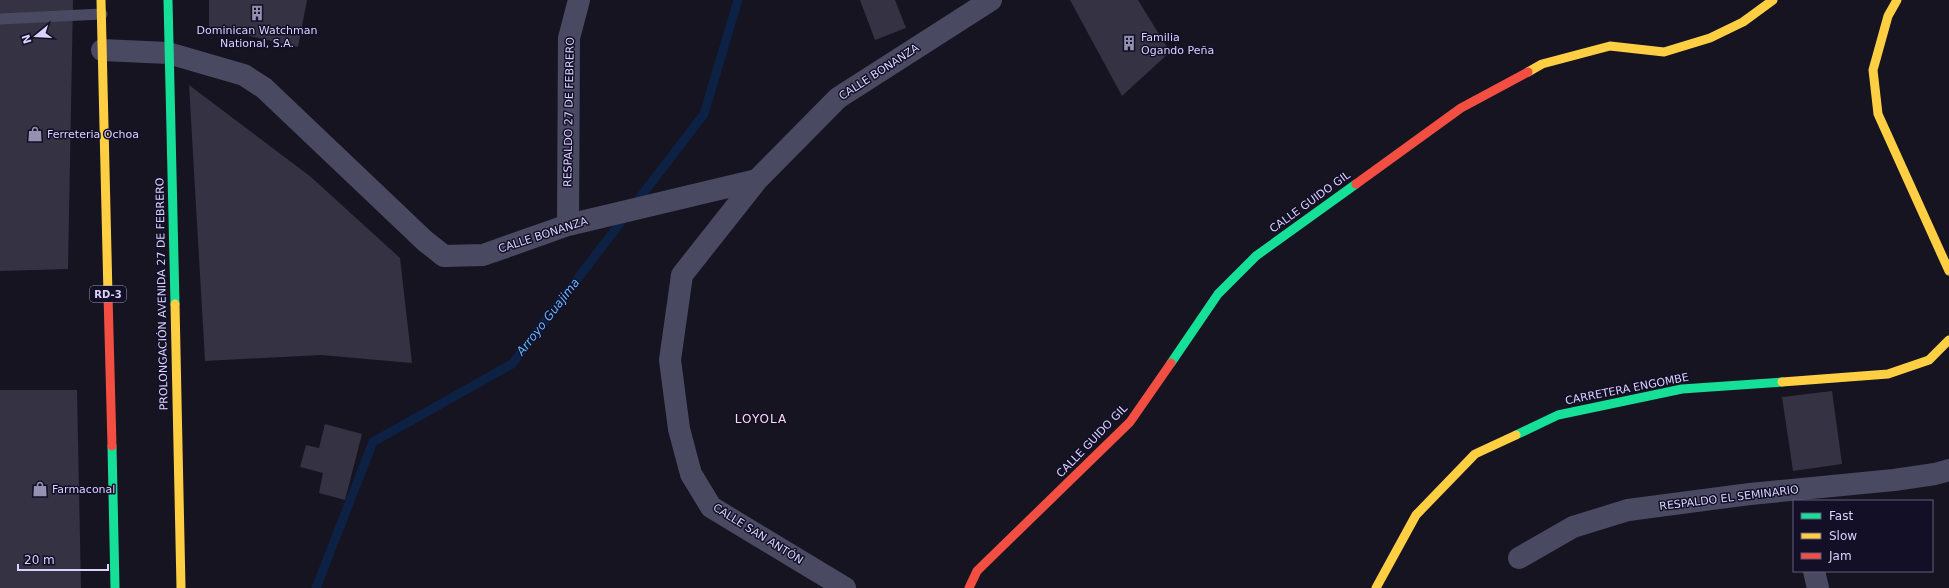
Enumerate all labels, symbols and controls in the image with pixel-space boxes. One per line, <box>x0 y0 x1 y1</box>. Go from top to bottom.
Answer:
building icon: Dominican Watchman National, S.A. <box>248 4 266 22</box>
north arrow <box>16 16 56 56</box>
place label: Dominican Watchman National, S.A. <box>197 24 317 50</box>
place label: Familia Ogando Peña <box>1141 31 1214 57</box>
text: N <box>19 33 35 45</box>
building icon: Familia Ogando Peña <box>1120 34 1138 52</box>
street label: RESPALDO 27 DE FEBRERO <box>561 37 577 187</box>
street label: CALLE BONANZA <box>836 41 922 103</box>
shop icon: Ferreteria Ochoa <box>26 125 44 143</box>
place label: Ferreteria Ochoa <box>47 128 139 141</box>
street label: CALLE GUIDO GIL <box>1267 168 1353 236</box>
street label: PROLONGACIÓN AVENIDA 27 DE FEBRERO <box>153 177 171 411</box>
street label: CALLE BONANZA <box>497 214 590 256</box>
water label: Arroyo Guajima <box>513 276 582 359</box>
road number: RD-3 <box>90 286 126 302</box>
street label: CARRETERA ENGOMBE <box>1564 371 1690 407</box>
street label: CALLE GUIDO GIL <box>1054 401 1131 480</box>
district label: LOYOLA <box>735 412 787 426</box>
shop icon: Farmaconal <box>31 480 49 498</box>
place label: Farmaconal <box>52 483 115 496</box>
street label: RESPALDO EL SEMINARIO <box>1659 483 1800 513</box>
legend <box>1793 500 1933 572</box>
street label: CALLE SAN ANTÓN <box>711 501 805 567</box>
text: Fast <box>1829 509 1853 523</box>
text: Slow <box>1829 529 1857 543</box>
scale bar <box>18 546 108 572</box>
text: Jam <box>1828 549 1852 563</box>
text: 20 m <box>24 553 55 567</box>

